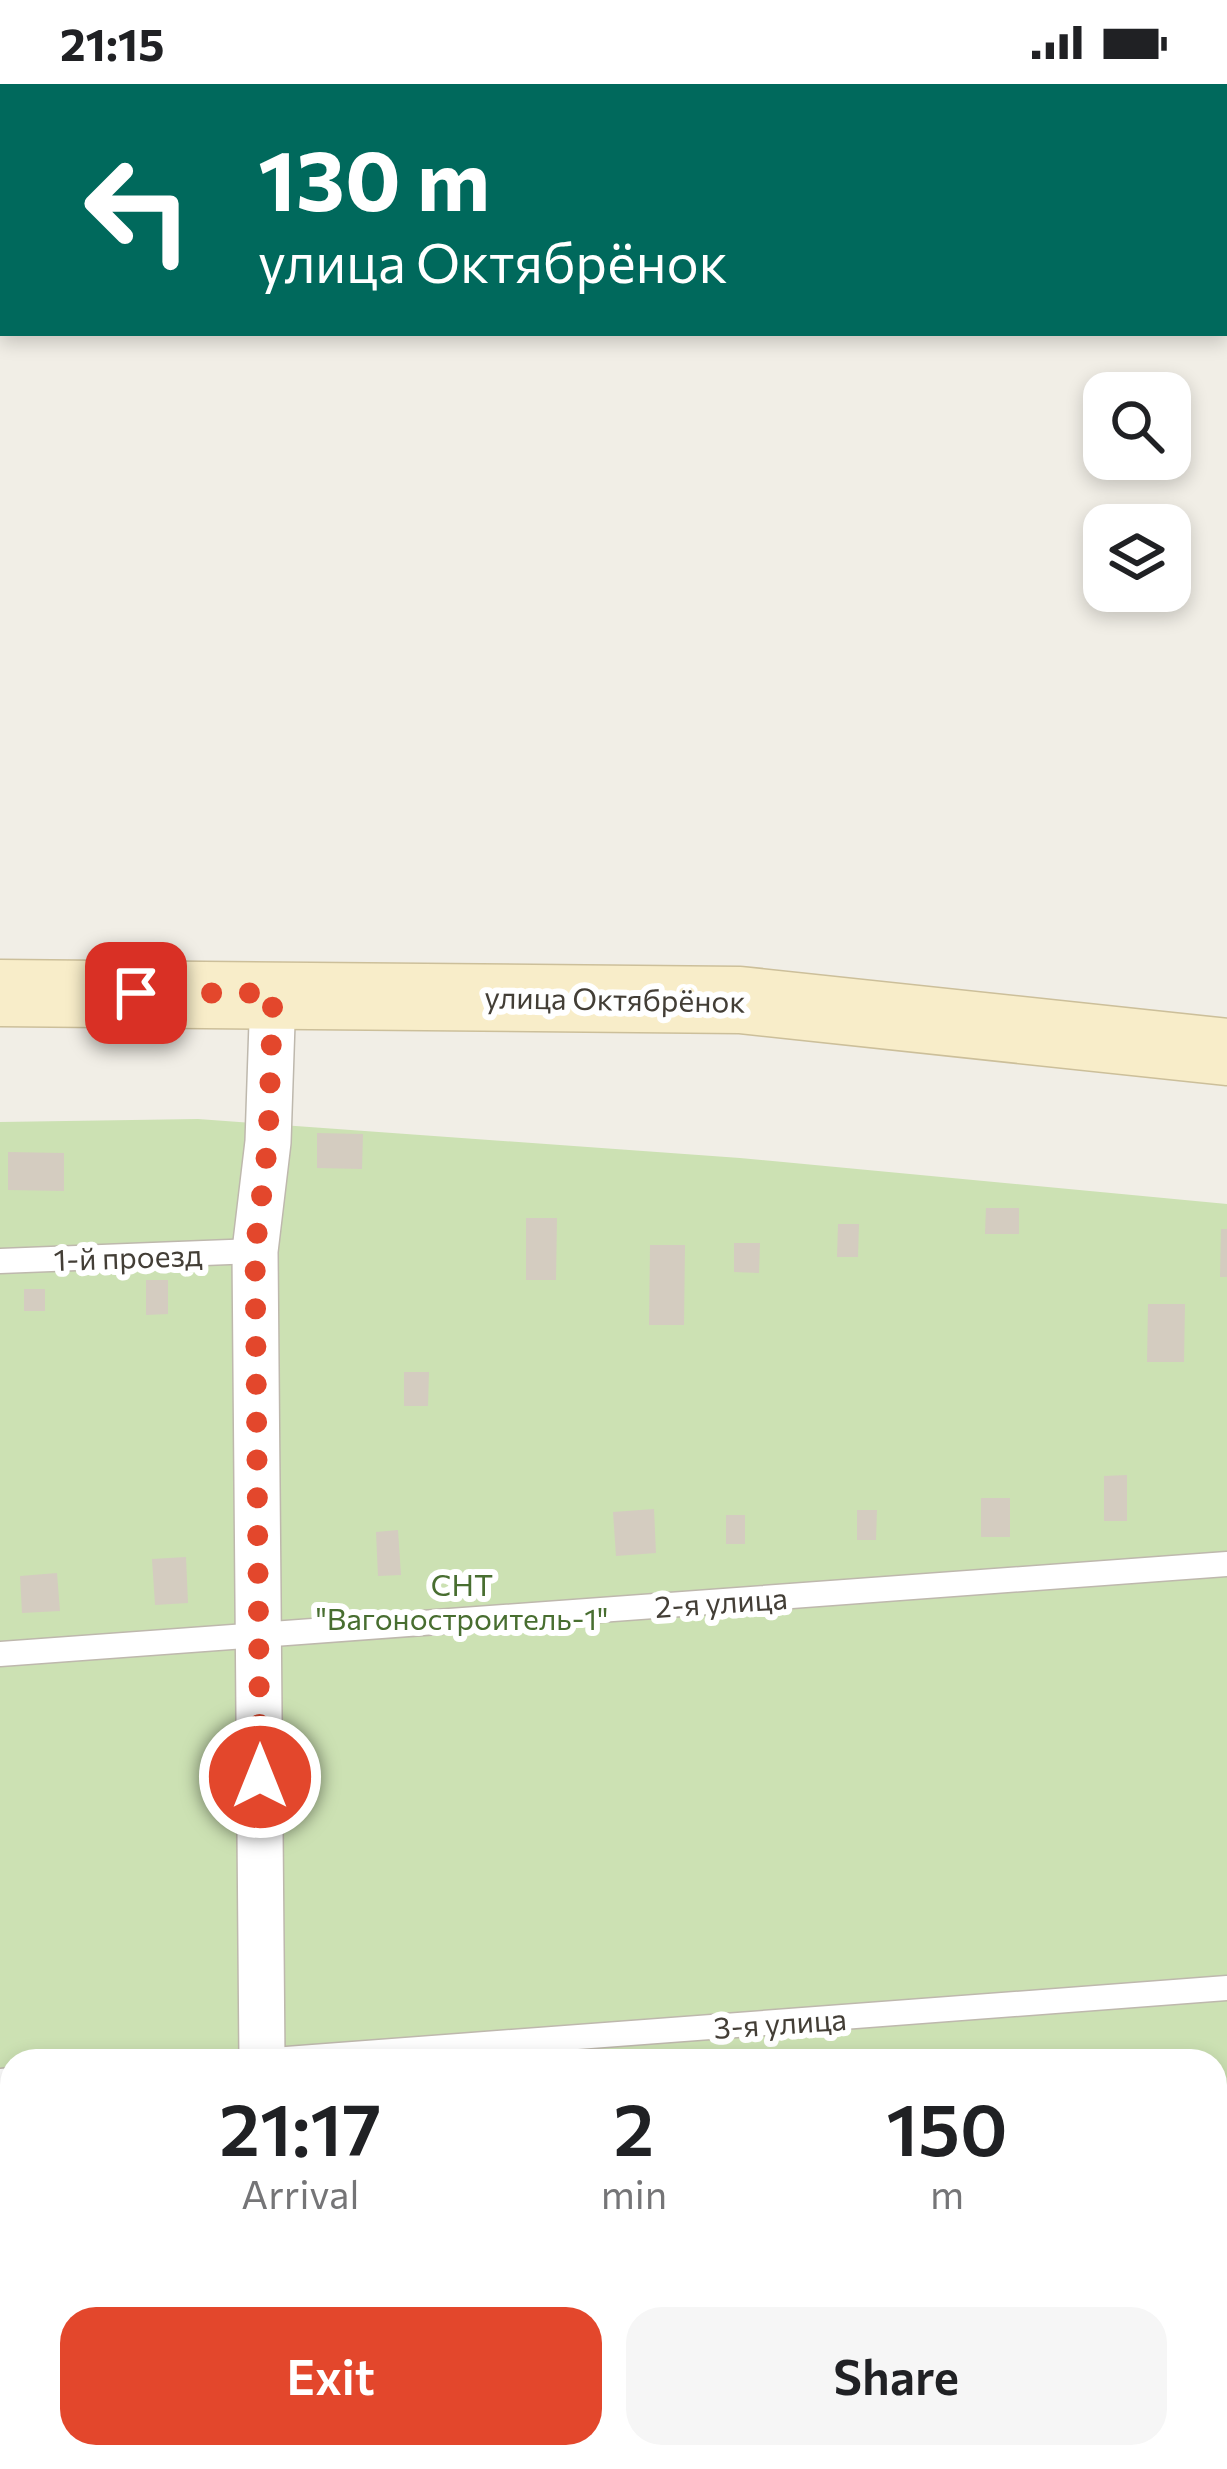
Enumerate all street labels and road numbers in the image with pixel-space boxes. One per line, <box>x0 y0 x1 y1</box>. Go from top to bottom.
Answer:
street label: улица Октябрёнок <box>484 977 746 1019</box>
street label: 1-й проезд <box>53 1235 203 1277</box>
street label: 2-я улица <box>653 1578 789 1624</box>
street label: 3-я улица <box>712 1999 848 2045</box>

